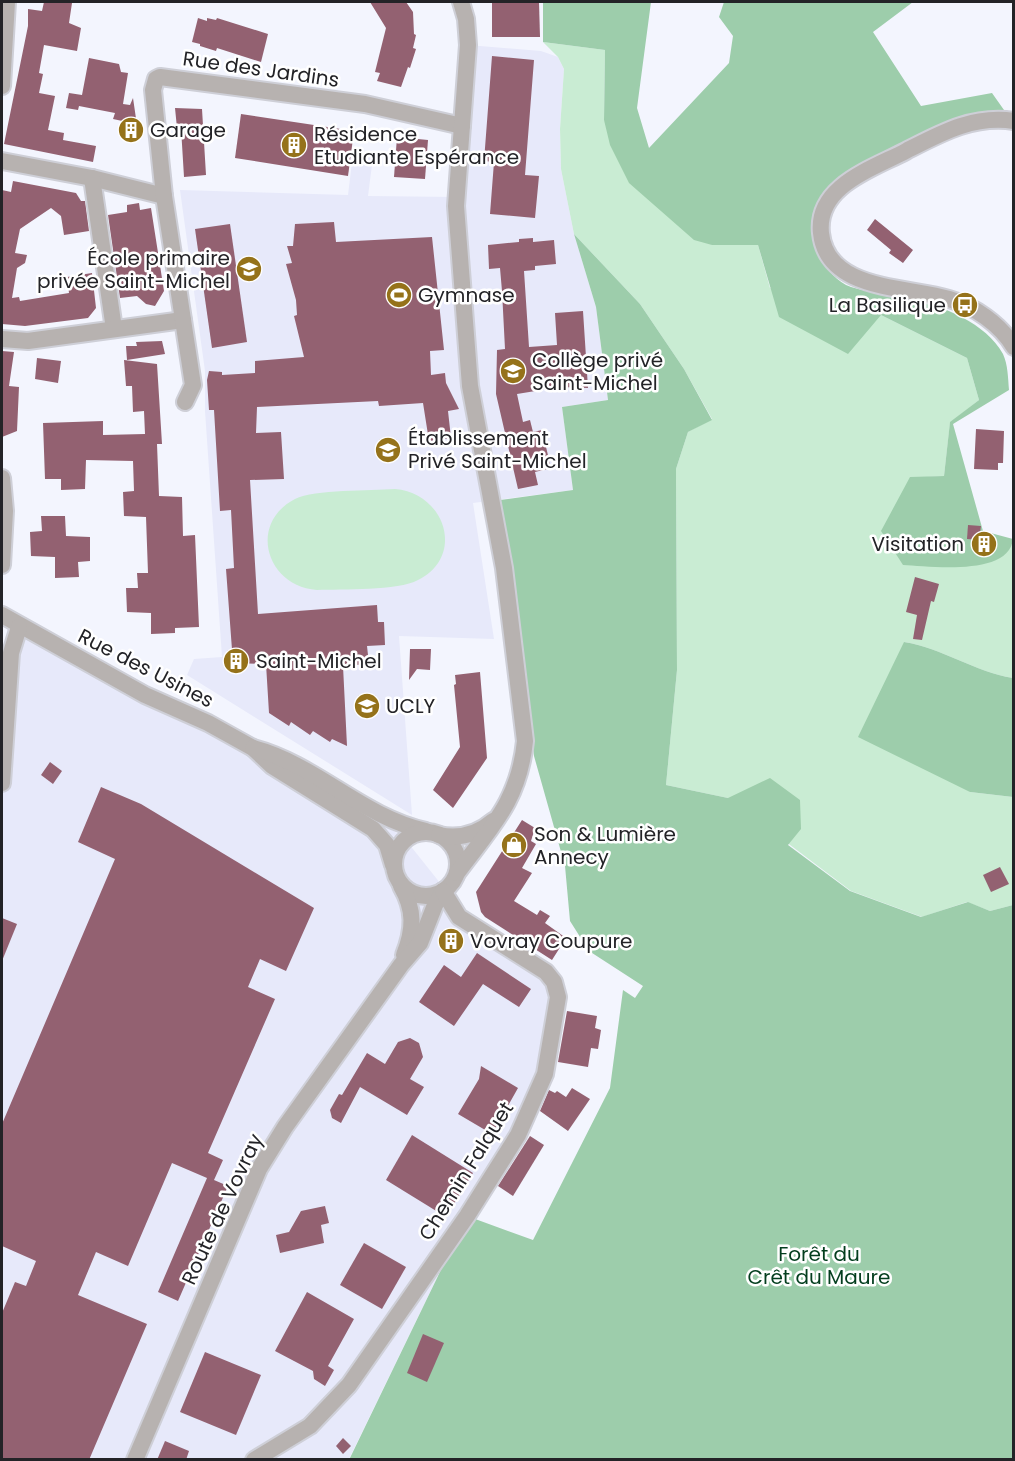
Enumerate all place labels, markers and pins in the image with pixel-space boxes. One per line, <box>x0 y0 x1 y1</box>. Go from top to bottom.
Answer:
building icon: Garage <box>116 115 146 145</box>
place label: Garage <box>150 116 226 144</box>
place label: Résidence Etudiante Espérance <box>314 120 519 171</box>
building icon: Résidence Etudiante Espérance <box>279 130 309 160</box>
place label: École primaire privée Saint-Michel <box>37 244 230 295</box>
school or university icon: École primaire privée Saint-Michel <box>234 254 264 284</box>
sports icon: Gymnase <box>384 280 414 310</box>
place label: Gymnase <box>418 281 515 309</box>
bus stop icon: La Basilique <box>950 290 980 320</box>
place label: La Basilique <box>829 291 946 319</box>
place label: Collège privé Saint-Michel <box>532 346 663 397</box>
school or university icon: Collège privé Saint-Michel <box>498 356 528 386</box>
place label: Établissement Privé Saint-Michel <box>408 424 587 475</box>
school or university icon: Établissement Privé Saint-Michel <box>373 435 403 465</box>
building icon: Visitation <box>969 529 999 559</box>
place label: Visitation <box>872 530 964 558</box>
building icon: Saint-Michel <box>221 646 251 676</box>
place label: Saint-Michel <box>256 647 382 675</box>
school or university icon: UCLY <box>352 691 382 721</box>
place label: UCLY <box>386 692 436 720</box>
place label: Son & Lumière Annecy <box>534 820 676 871</box>
shop icon: Son & Lumière Annecy <box>499 830 529 860</box>
building icon: Vovray Coupure <box>436 926 466 956</box>
place label: Vovray Coupure <box>470 927 632 955</box>

